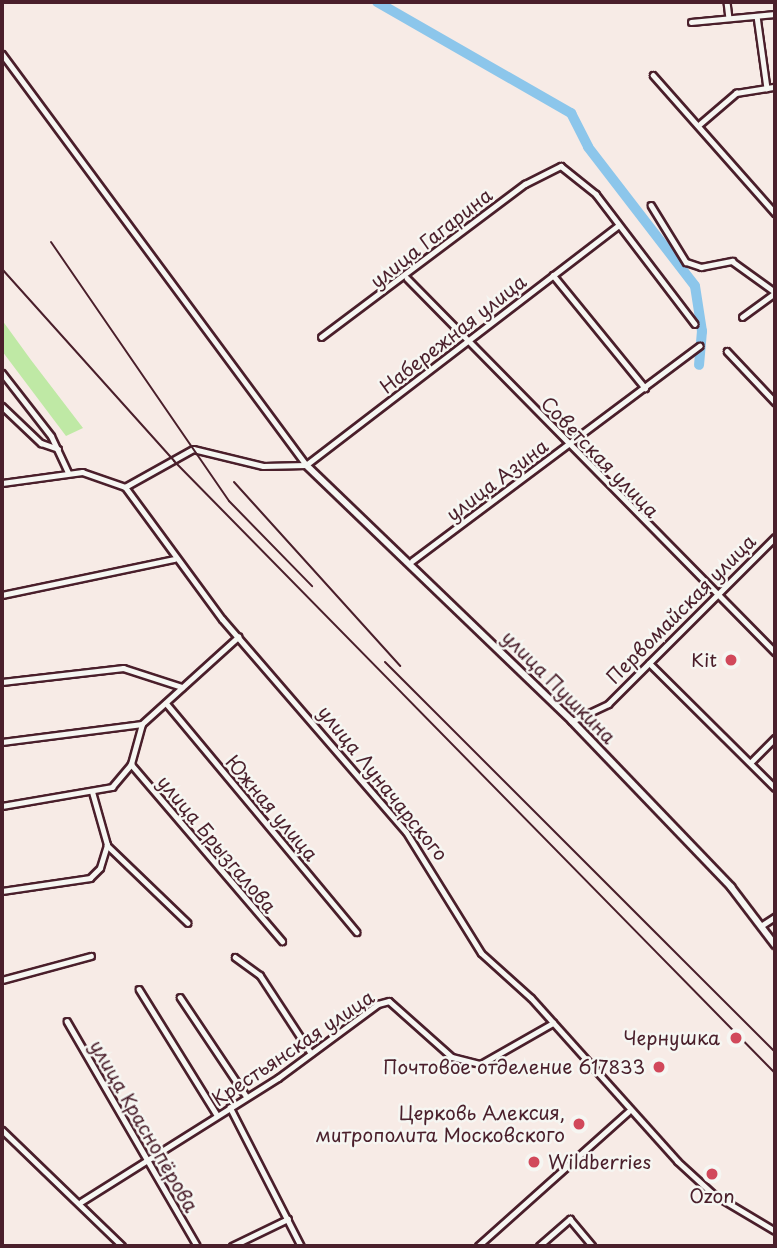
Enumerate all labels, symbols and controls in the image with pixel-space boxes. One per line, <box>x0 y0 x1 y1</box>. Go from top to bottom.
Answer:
street label: улица Гагарина <box>365 183 497 293</box>
street label: Набережная улица <box>375 270 531 398</box>
street label: Советская улица <box>536 391 664 523</box>
street label: улица Азина <box>441 434 553 526</box>
street label: Первомайская улица <box>601 529 761 689</box>
street label: улица Пушкина <box>497 625 621 749</box>
place label: Kit <box>691 649 717 671</box>
marker: Kit <box>723 652 739 668</box>
street label: улица Луначарского <box>313 700 453 866</box>
street label: Южная улица <box>221 750 323 866</box>
street label: улица Брызгалова <box>152 770 282 918</box>
street label: Крестьянская улица <box>207 985 379 1111</box>
place label: Чернушка <box>623 1027 720 1049</box>
marker: Чернушка <box>726 1028 746 1048</box>
street label: улица Краснопёрова <box>85 1035 203 1217</box>
place label: Почтовое отделение 617833 <box>383 1056 645 1078</box>
marker: Почтовое отделение 617833 <box>651 1059 667 1075</box>
place label: Церковь Алексия, митрополита Московского <box>315 1102 565 1146</box>
marker: Церковь Алексия, митрополита Московского <box>571 1116 587 1132</box>
place label: Wildberries <box>548 1151 651 1173</box>
marker: Wildberries <box>526 1154 542 1170</box>
marker: Ozon <box>704 1166 720 1182</box>
place label: Ozon <box>689 1185 735 1207</box>

